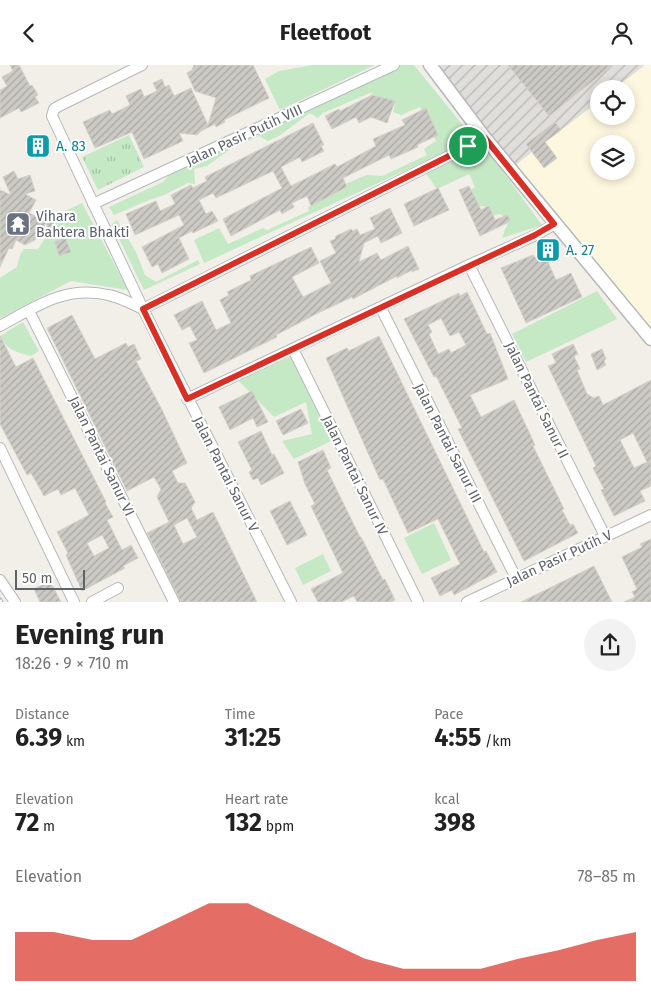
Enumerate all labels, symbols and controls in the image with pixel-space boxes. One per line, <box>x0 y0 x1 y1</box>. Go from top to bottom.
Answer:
icon: back <box>15 19 43 47</box>
text: Fleetfoot <box>280 19 371 46</box>
icon: person <box>608 19 636 47</box>
map controls <box>590 80 635 180</box>
button: locate <box>590 80 635 125</box>
street label: Jalan Pasir Putih VIII <box>183 101 305 170</box>
pin <box>447 125 489 167</box>
icon: arrive <box>454 132 482 160</box>
building icon: A. 83 <box>25 133 51 159</box>
button: layers <box>590 135 635 180</box>
place label: A. 83 <box>56 138 86 155</box>
place label: Vihara Bahtera Bhakti <box>36 208 130 241</box>
temple icon: Vihara Bahtera Bhakti <box>5 211 31 237</box>
building icon: A. 27 <box>535 237 561 263</box>
place label: A. 27 <box>566 242 594 259</box>
street label: Jalan Pantai Sanur II <box>501 339 572 461</box>
street label: Jalan Pantai Sanur III <box>410 381 485 506</box>
street label: Jalan Pantai Sanur VI <box>65 393 138 519</box>
street label: Jalan Pantai Sanur IV <box>318 412 391 538</box>
street label: Jalan Pantai Sanur V <box>189 414 262 535</box>
street label: Jalan Pasir Putih V <box>504 526 615 590</box>
scale bar <box>15 567 85 590</box>
text: 50 m <box>22 570 53 587</box>
text: Evening run <box>15 618 164 651</box>
button: share <box>584 619 636 671</box>
text: 18:26 · 9 × 710 m <box>15 654 129 673</box>
text: Distance <box>15 706 69 723</box>
text: Time <box>225 706 255 723</box>
text: Pace <box>434 706 463 723</box>
text: 6.39 <box>15 723 62 753</box>
text: 31:25 <box>225 723 281 753</box>
text: 4:55 <box>434 723 481 753</box>
text: km <box>62 733 85 750</box>
text: /km <box>481 733 512 750</box>
text: Elevation <box>15 791 74 808</box>
text: Heart rate <box>225 791 288 808</box>
text: kcal <box>434 791 460 808</box>
text: 72 <box>15 808 39 838</box>
text: 132 <box>225 808 262 838</box>
text: 398 <box>434 808 476 838</box>
text: m <box>39 818 55 835</box>
text: bpm <box>262 818 294 835</box>
text: Elevation <box>15 867 82 886</box>
text: 78–85 m <box>577 867 636 886</box>

